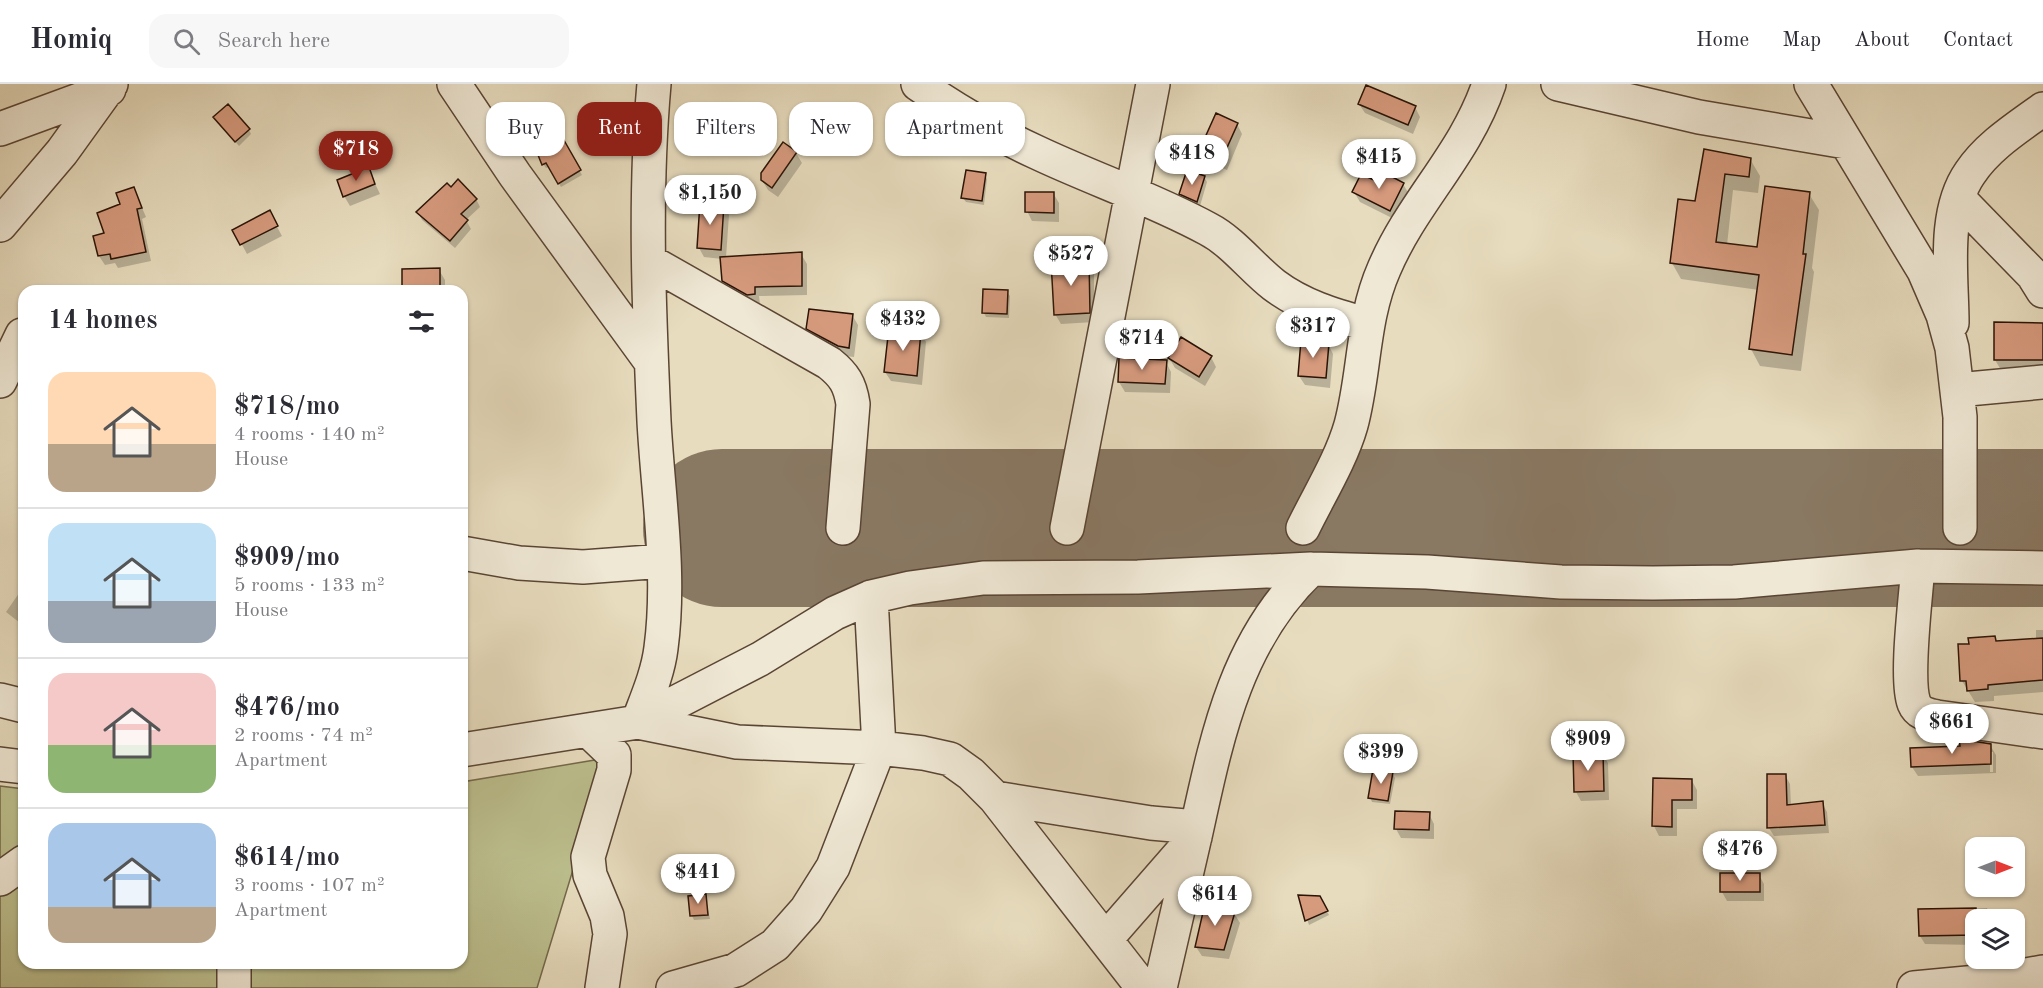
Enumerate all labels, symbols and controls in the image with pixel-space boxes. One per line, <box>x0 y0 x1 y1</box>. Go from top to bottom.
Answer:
search box <box>149 14 569 68</box>
icon: search <box>170 25 203 58</box>
text: Homiq <box>30 27 113 55</box>
text: Search here <box>218 30 330 52</box>
text: Home <box>1696 30 1749 51</box>
text: Map <box>1782 30 1821 51</box>
text: About <box>1854 30 1910 51</box>
text: Contact <box>1943 30 2013 51</box>
chip: Buy <box>486 102 565 156</box>
chip: Rent <box>577 102 662 156</box>
chip: Filters <box>674 102 777 156</box>
chip: New <box>789 102 873 156</box>
chip: Apartment <box>885 102 1025 156</box>
pin: $718 <box>320 131 392 182</box>
pin: $418 <box>1156 135 1228 186</box>
pin: $415 <box>1343 139 1415 190</box>
text: $718 <box>333 140 379 160</box>
text: $418 <box>1169 144 1215 164</box>
text: $415 <box>1356 148 1402 168</box>
pin: $1,150 <box>661 175 759 226</box>
text: $1,150 <box>678 184 742 204</box>
pin: $527 <box>1035 236 1107 287</box>
text: $527 <box>1048 245 1094 265</box>
pin: $432 <box>867 301 939 352</box>
icon: filters <box>405 305 438 338</box>
text: 14 homes <box>48 308 157 334</box>
pin: $317 <box>1277 308 1349 359</box>
text: $432 <box>880 310 926 330</box>
text: $317 <box>1290 317 1336 337</box>
pin: $714 <box>1106 320 1178 371</box>
text: $714 <box>1119 329 1165 349</box>
text: $718/mo <box>234 394 340 420</box>
icon: home <box>96 396 168 468</box>
text: 4 rooms · 140 m² <box>234 425 384 445</box>
text: House <box>234 450 288 470</box>
text: $909/mo <box>234 545 340 571</box>
icon: home <box>96 547 168 619</box>
text: 5 rooms · 133 m² <box>234 576 384 596</box>
text: House <box>234 601 288 621</box>
text: $476/mo <box>234 695 340 721</box>
icon: home <box>96 697 168 769</box>
pin: $661 <box>1916 704 1988 755</box>
text: $661 <box>1929 713 1975 733</box>
pin: $909 <box>1552 721 1624 772</box>
text: 2 rooms · 74 m² <box>234 726 373 746</box>
text: $909 <box>1565 730 1611 750</box>
pin: $399 <box>1345 734 1417 785</box>
text: $399 <box>1358 743 1404 763</box>
text: Apartment <box>234 751 328 771</box>
pin: $476 <box>1704 831 1776 882</box>
north arrow <box>1965 837 2025 897</box>
map controls <box>1965 837 2025 969</box>
text: $476 <box>1717 840 1763 860</box>
text: $614/mo <box>234 845 340 871</box>
icon: home <box>96 847 168 919</box>
pin: $441 <box>662 854 734 905</box>
text: $441 <box>675 863 721 883</box>
text: 3 rooms · 107 m² <box>234 876 384 896</box>
pin: $614 <box>1179 876 1251 927</box>
text: $614 <box>1192 885 1238 905</box>
text: Apartment <box>234 901 328 921</box>
button: layers <box>1965 909 2025 969</box>

